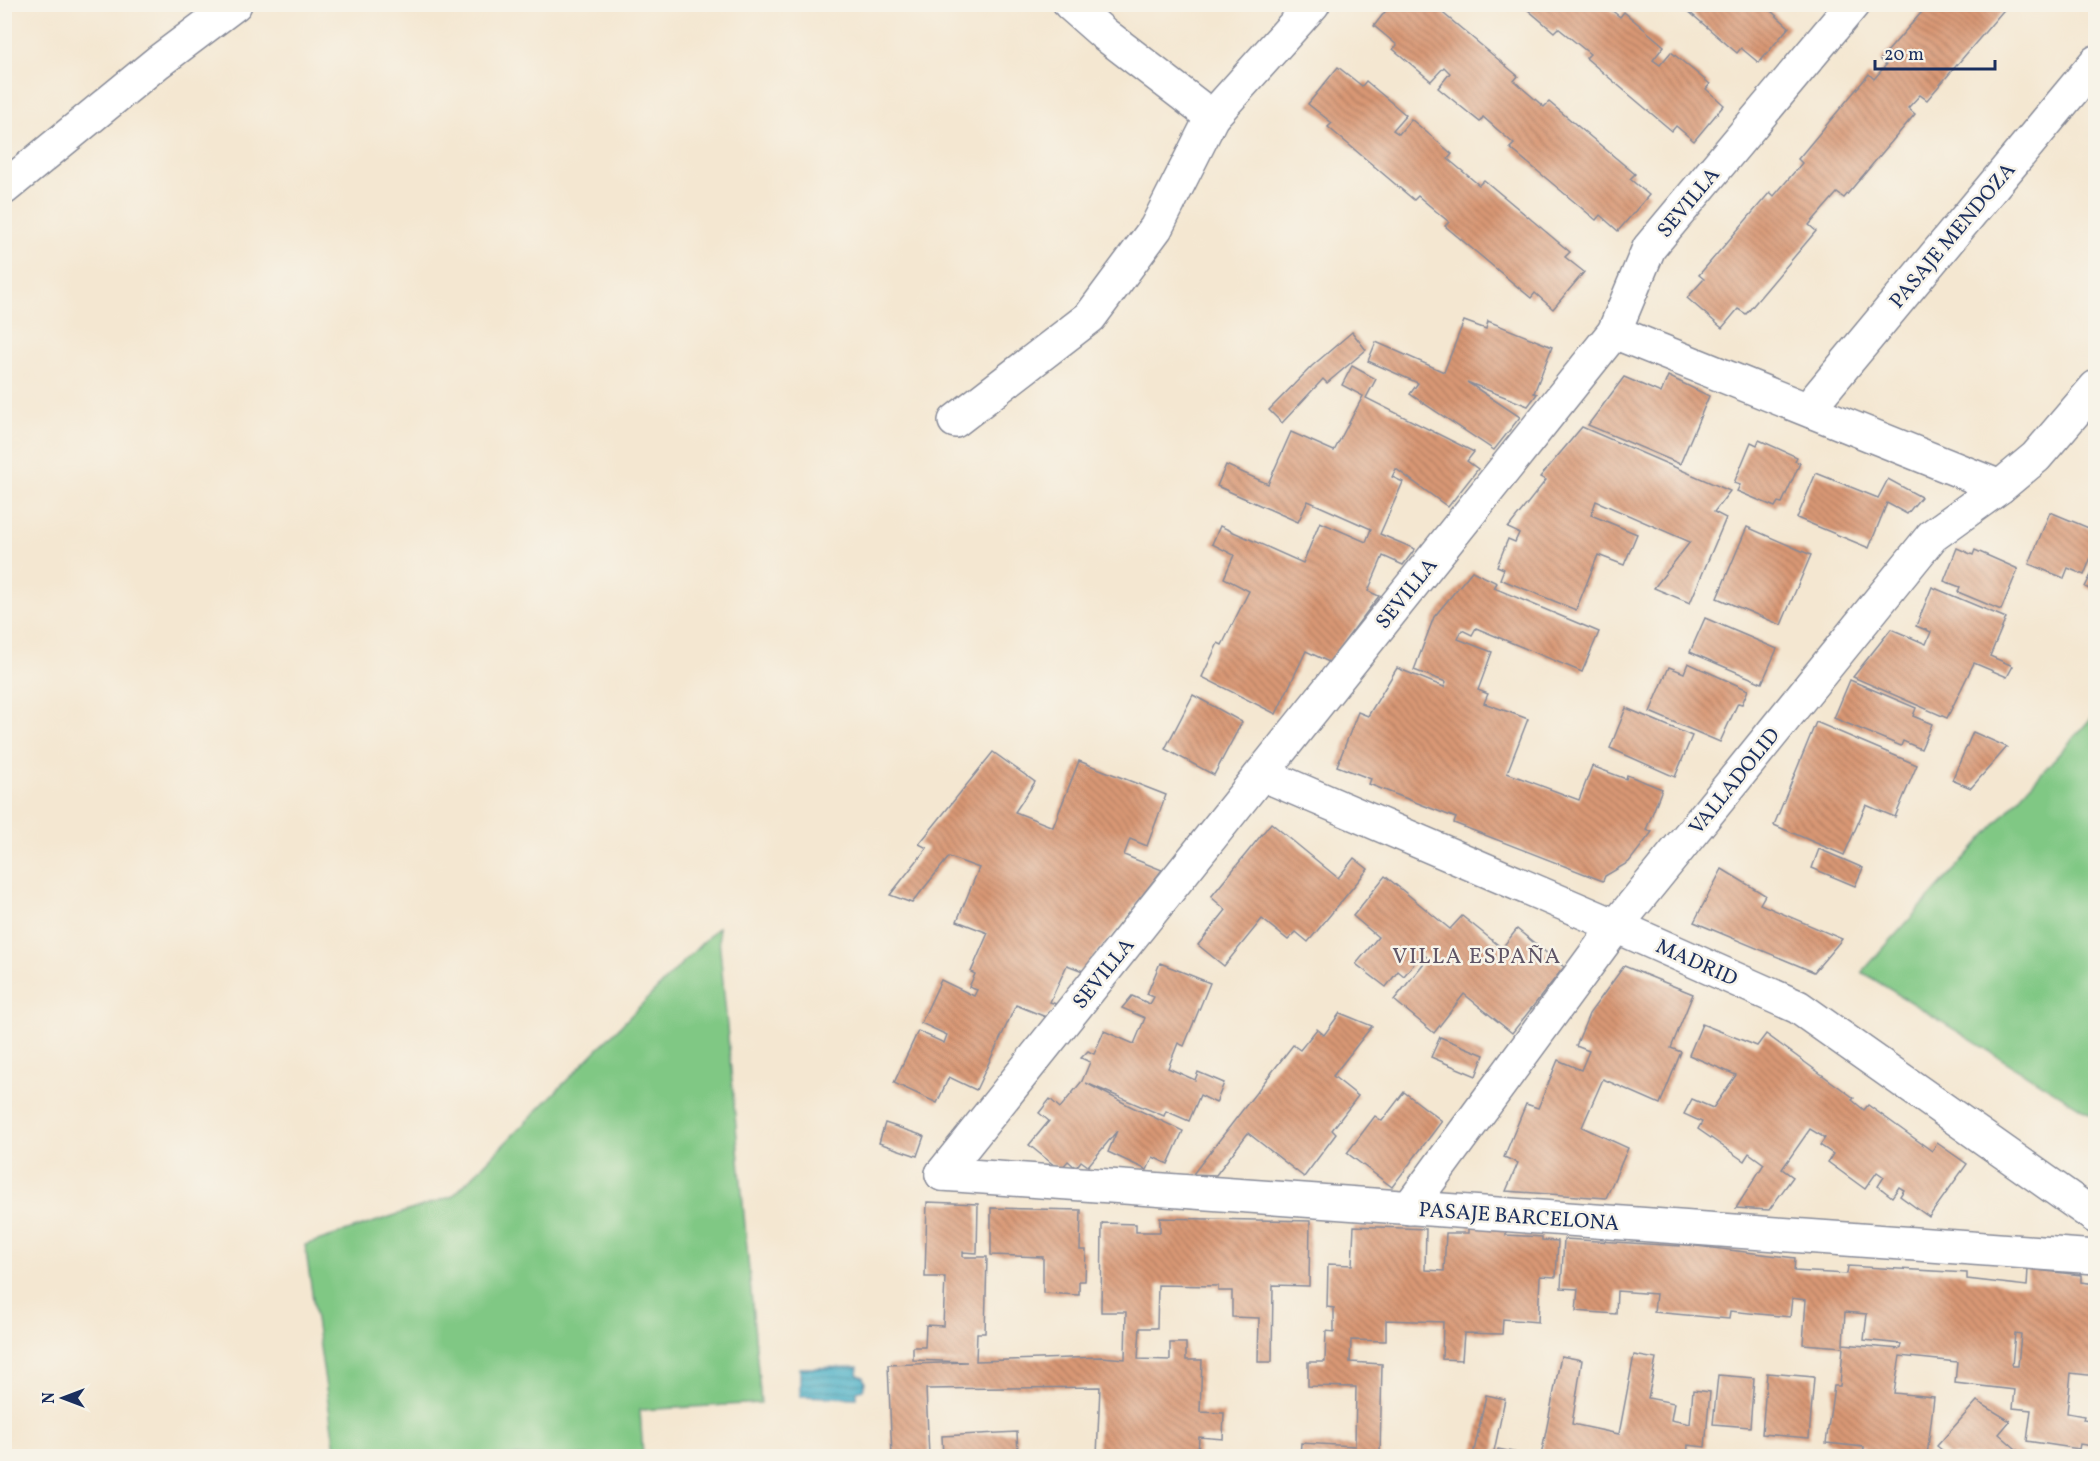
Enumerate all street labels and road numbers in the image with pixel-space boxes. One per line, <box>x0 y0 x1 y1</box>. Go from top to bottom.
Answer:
street label: PASAJE MENDOZA <box>1883 157 2023 315</box>
street label: SEVILLA <box>1651 161 1727 244</box>
street label: SEVILLA <box>1369 552 1445 636</box>
street label: VALLADOLID <box>1683 722 1787 842</box>
street label: SEVILLA <box>1066 932 1142 1016</box>
street label: MADRID <box>1651 932 1742 994</box>
street label: PASAJE BARCELONA <box>1418 1196 1620 1239</box>

